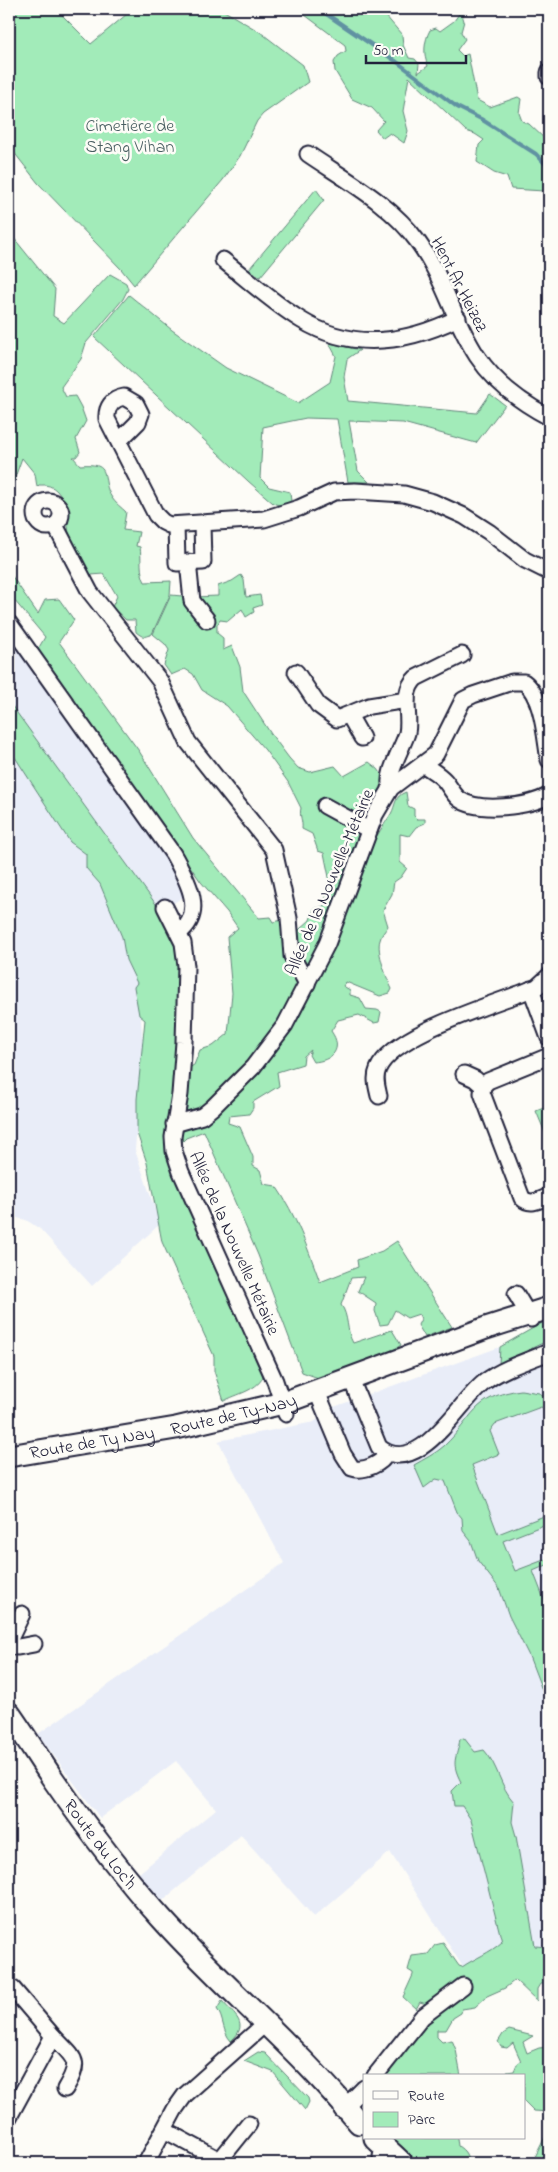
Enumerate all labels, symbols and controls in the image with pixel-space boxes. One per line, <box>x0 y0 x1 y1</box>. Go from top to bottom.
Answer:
scale bar <box>366 32 466 64</box>
text: 50 m <box>373 40 404 62</box>
park label: Cimetière de Stang Vihan <box>86 114 175 162</box>
street label: Hent Ar Heizez <box>423 233 494 338</box>
street label: Allée de la Nouvelle-Métairie <box>280 784 382 980</box>
street label: Allée de la Nouvelle Métairie <box>181 1148 286 1341</box>
street label: Route de Ty-Nay <box>169 1388 300 1444</box>
street label: Route de Ty Nay <box>28 1421 157 1467</box>
street label: Route du Loc'h <box>56 1795 142 1896</box>
legend <box>363 2074 526 2140</box>
text: Route <box>408 2085 445 2107</box>
text: Parc <box>408 2109 436 2131</box>

